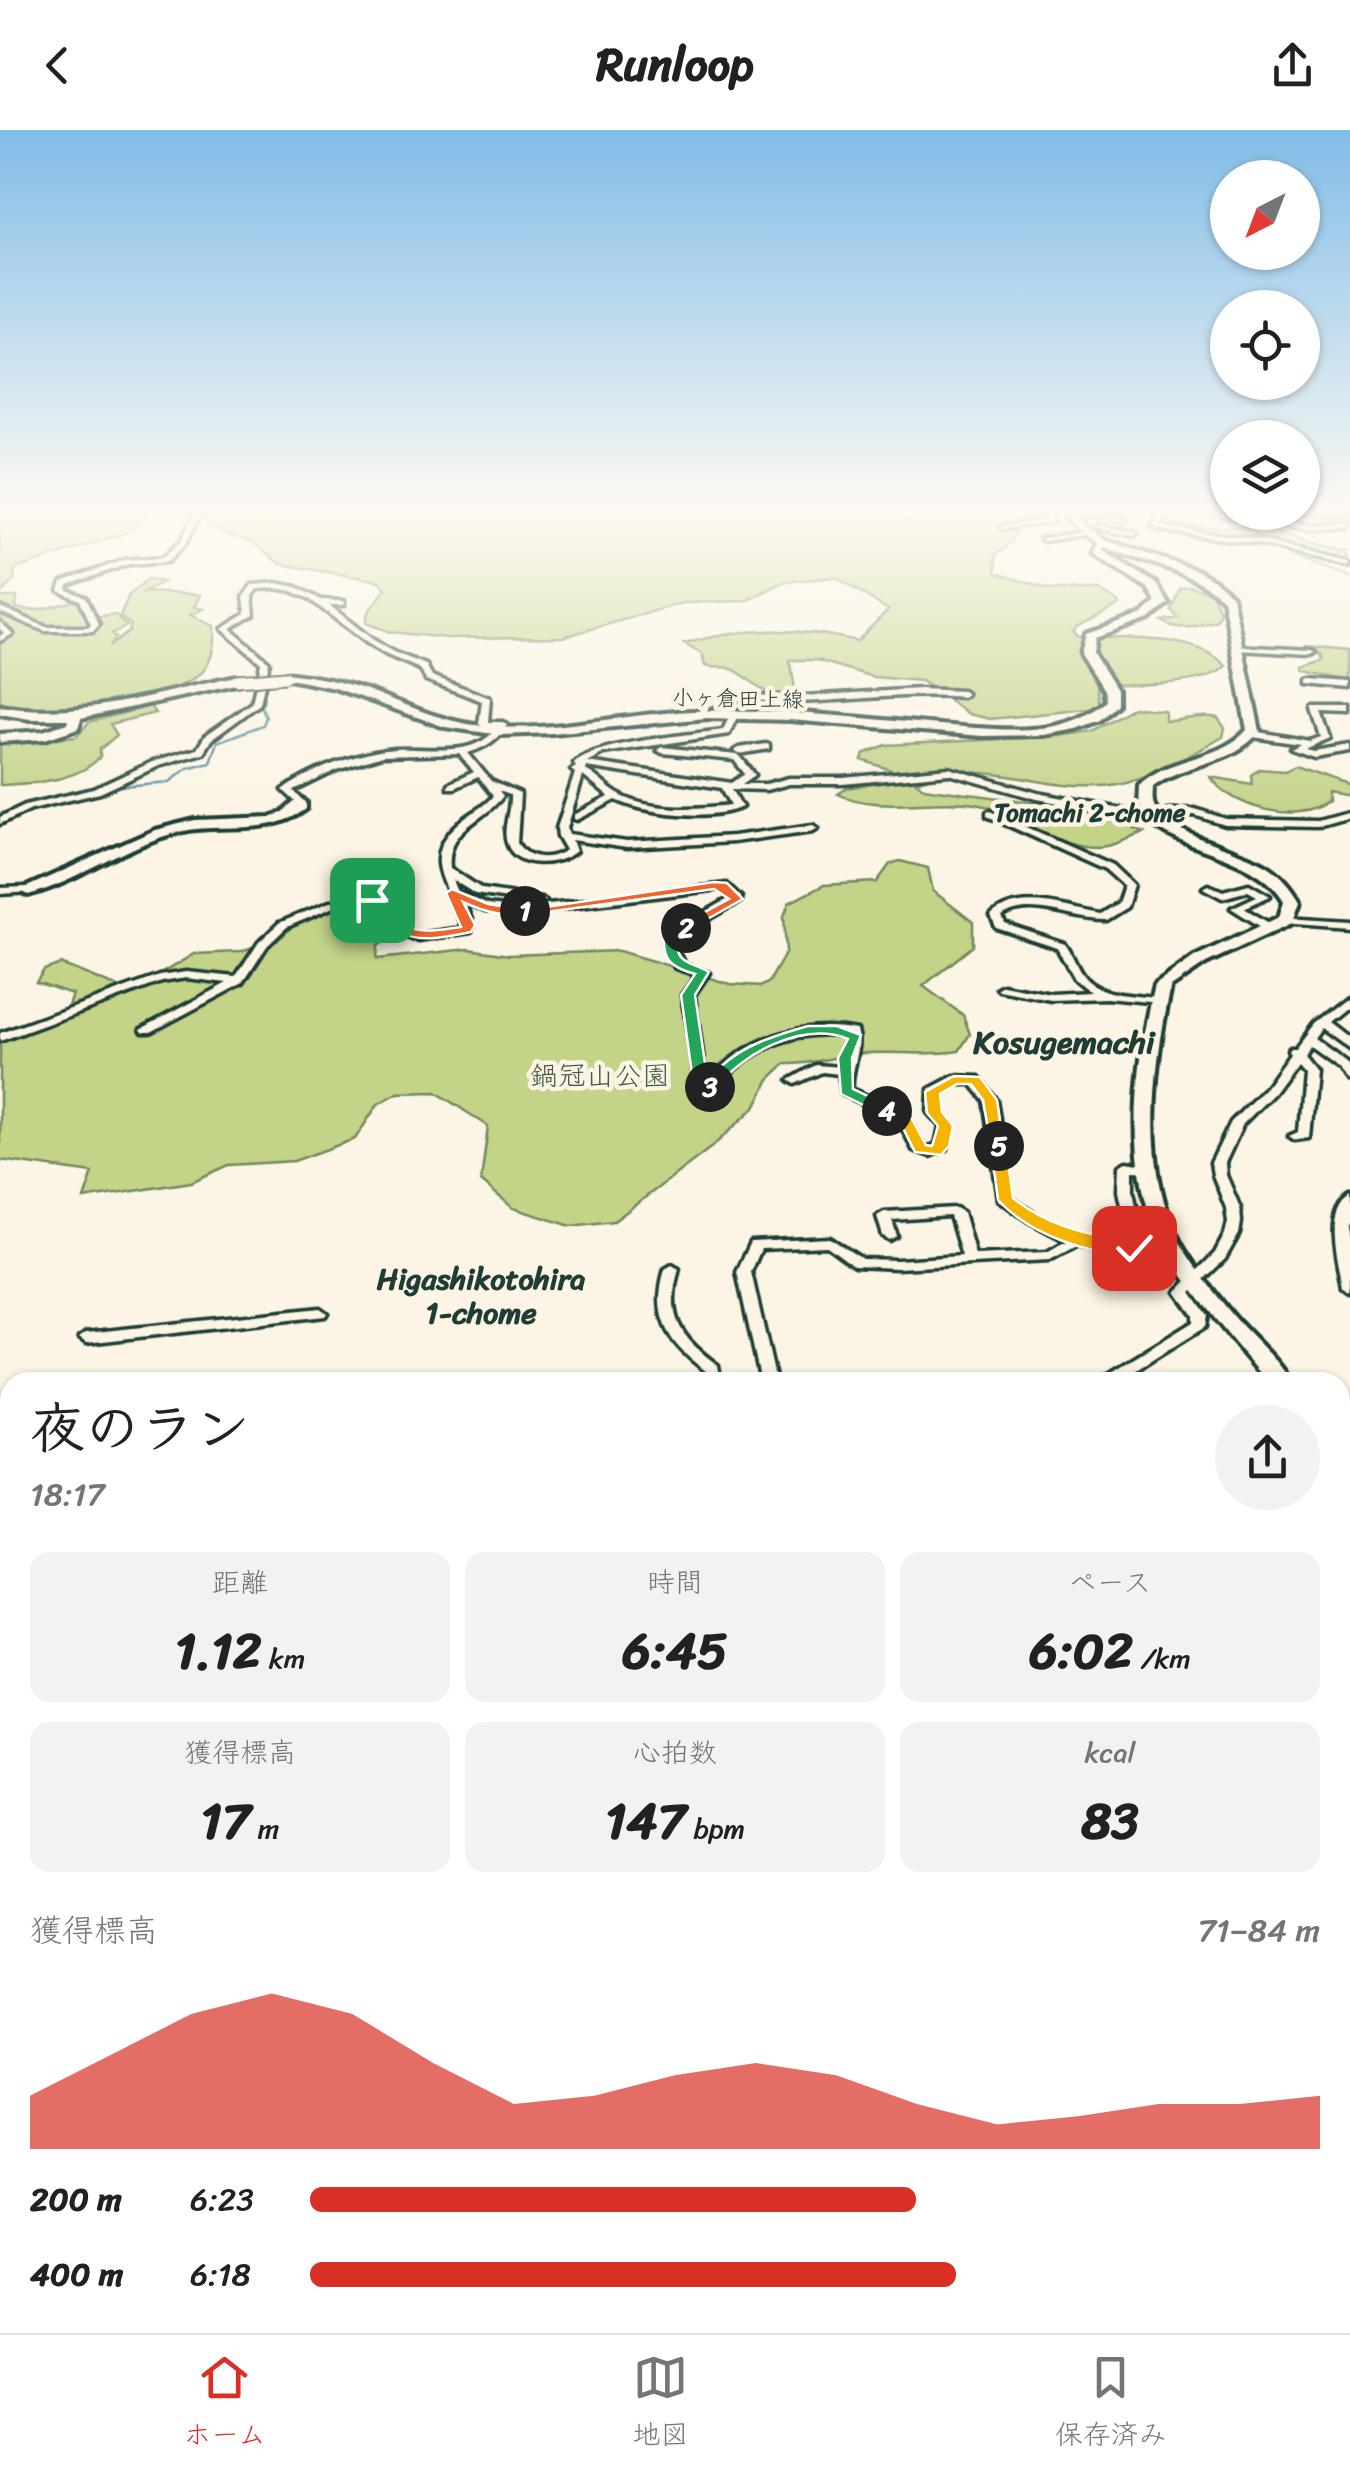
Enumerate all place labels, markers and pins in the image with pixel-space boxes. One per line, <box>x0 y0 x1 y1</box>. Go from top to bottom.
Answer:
pin <box>330 858 415 943</box>
pin: 1 <box>500 886 550 936</box>
pin: 2 <box>661 903 711 953</box>
pin: 3 <box>685 1062 735 1112</box>
pin: 4 <box>862 1086 912 1136</box>
pin: 5 <box>974 1121 1024 1171</box>
pin <box>1092 1206 1177 1291</box>

